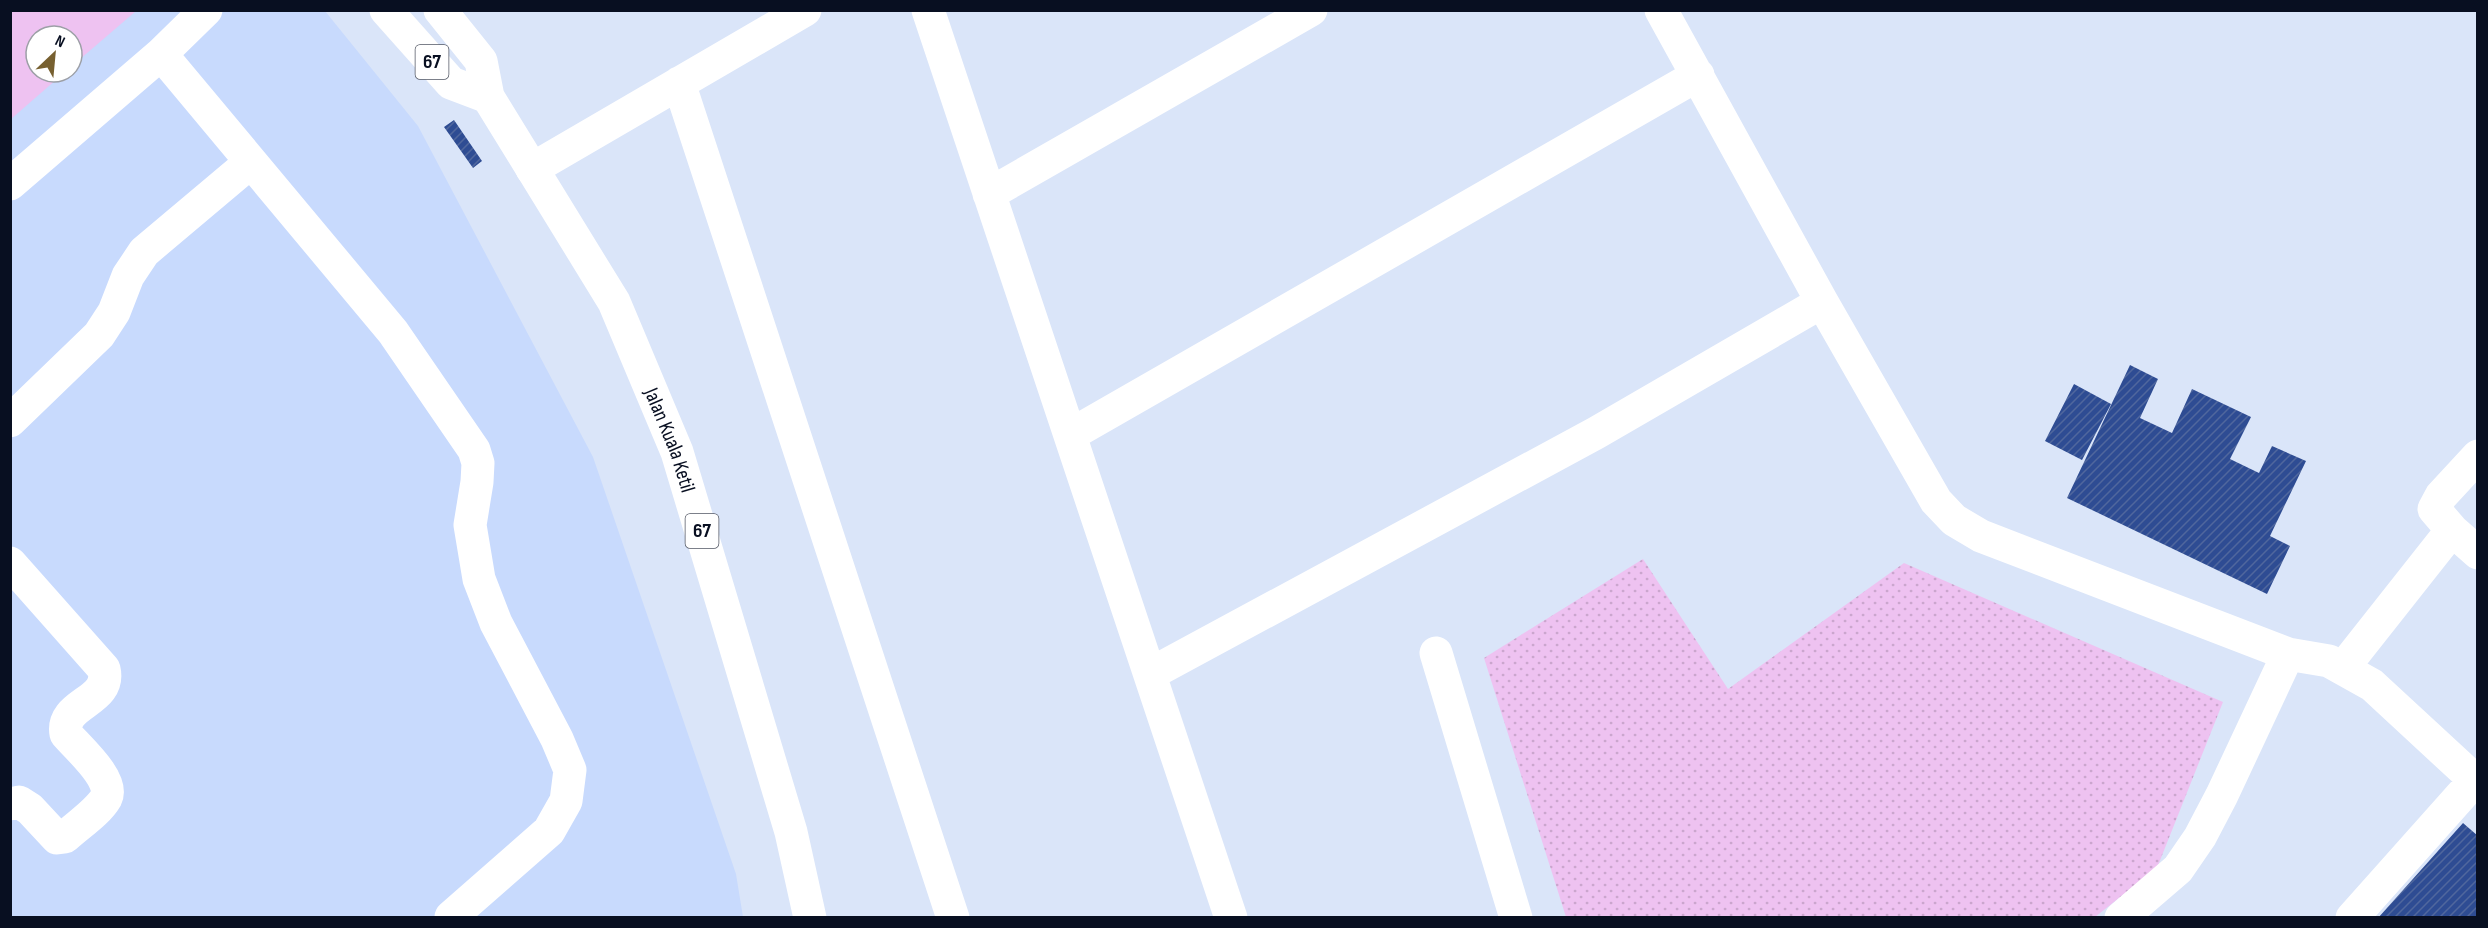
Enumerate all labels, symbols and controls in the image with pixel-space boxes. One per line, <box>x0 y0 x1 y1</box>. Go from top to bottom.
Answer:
north arrow <box>24 24 84 84</box>
text: N <box>52 31 68 52</box>
road number: 67 <box>416 45 448 79</box>
street label: Jalan Kuala Ketil <box>639 383 701 495</box>
road number: 67 <box>686 514 718 548</box>

